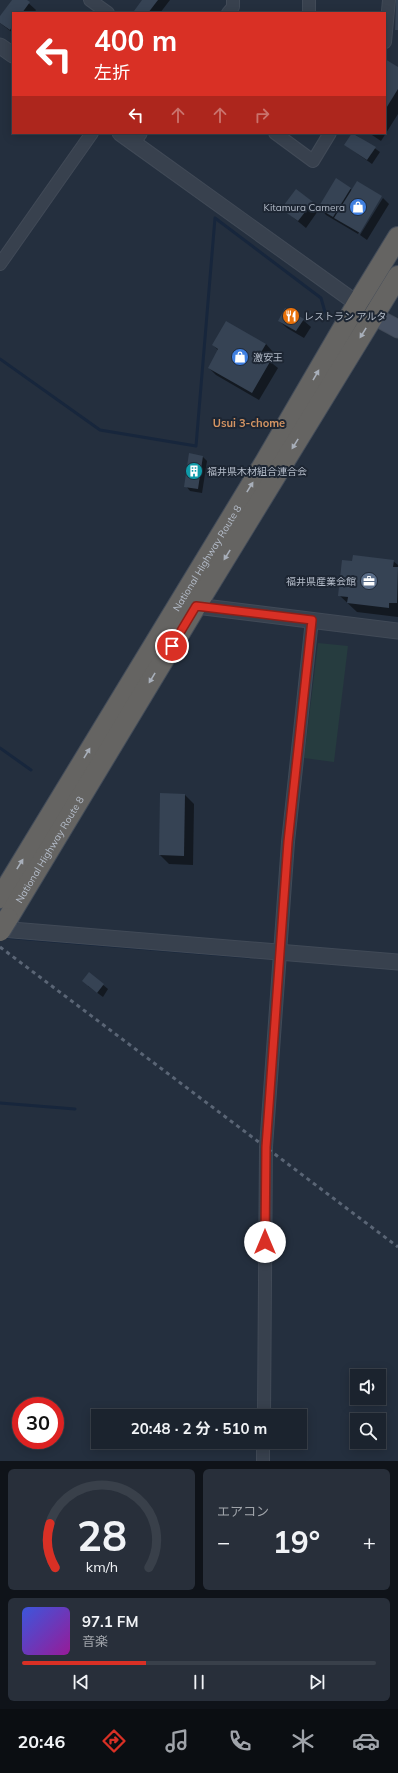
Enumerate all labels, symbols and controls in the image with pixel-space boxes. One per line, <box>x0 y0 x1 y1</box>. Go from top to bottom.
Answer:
text: 400 m <box>94 23 177 58</box>
icon: left <box>28 28 80 80</box>
text: 左折 <box>94 61 130 84</box>
icon: left <box>125 104 147 126</box>
icon: ahead <box>167 104 189 126</box>
icon: ahead <box>209 104 231 126</box>
icon: right <box>251 104 273 126</box>
shop icon: Kitamura Camera <box>348 197 368 217</box>
place label: Kitamura Camera <box>264 201 345 214</box>
restaurant icon: レストラン アルタ <box>281 306 301 326</box>
place label: レストラン アルタ <box>304 310 387 323</box>
one-way arrow <box>359 328 367 338</box>
shop icon: 激安王 <box>230 347 250 367</box>
place label: 激安王 <box>253 351 283 364</box>
one-way arrow <box>312 369 319 381</box>
district label: Usui 3-chome <box>213 416 285 430</box>
one-way arrow <box>291 439 299 449</box>
building icon: 福井県木材組合連合会 <box>184 461 204 481</box>
place label: 福井県木材組合連合会 <box>207 465 307 478</box>
one-way arrow <box>246 482 254 492</box>
street label: National Highway Route 8 <box>170 503 244 614</box>
one-way arrow <box>223 550 231 560</box>
office icon: 福井県産業会館 <box>359 571 379 591</box>
place label: 福井県産業会館 <box>286 575 356 588</box>
pin <box>155 629 189 663</box>
icon: arrive <box>161 635 183 657</box>
one-way arrow <box>149 672 156 684</box>
one-way arrow <box>84 747 91 759</box>
street label: National Highway Route 8 <box>13 794 87 905</box>
one-way arrow <box>17 858 24 870</box>
position arrow <box>244 1221 286 1263</box>
map controls <box>350 1369 386 1449</box>
button: sound <box>350 1369 386 1405</box>
speed limit sign: 30 <box>12 1397 64 1449</box>
button: search <box>350 1413 386 1449</box>
text: 20:48 · 2 分 · 510 m <box>131 1419 267 1438</box>
text: エアコン <box>217 1503 269 1519</box>
text: 28 <box>77 1508 126 1560</box>
text: 19° <box>273 1523 320 1561</box>
text: − <box>217 1528 230 1556</box>
text: + <box>363 1528 376 1556</box>
text: km/h <box>85 1557 118 1575</box>
text: 97.1 FM <box>82 1612 138 1631</box>
text: 音楽 <box>82 1633 108 1649</box>
icon: previous <box>70 1671 92 1693</box>
icon: pause <box>188 1671 210 1693</box>
icon: next <box>306 1671 328 1693</box>
icon: directions <box>100 1727 128 1755</box>
icon: music <box>163 1727 191 1755</box>
icon: phone <box>226 1727 254 1755</box>
icon: climate <box>289 1727 317 1755</box>
icon: car <box>352 1727 380 1755</box>
text: 20:46 <box>18 1730 65 1753</box>

